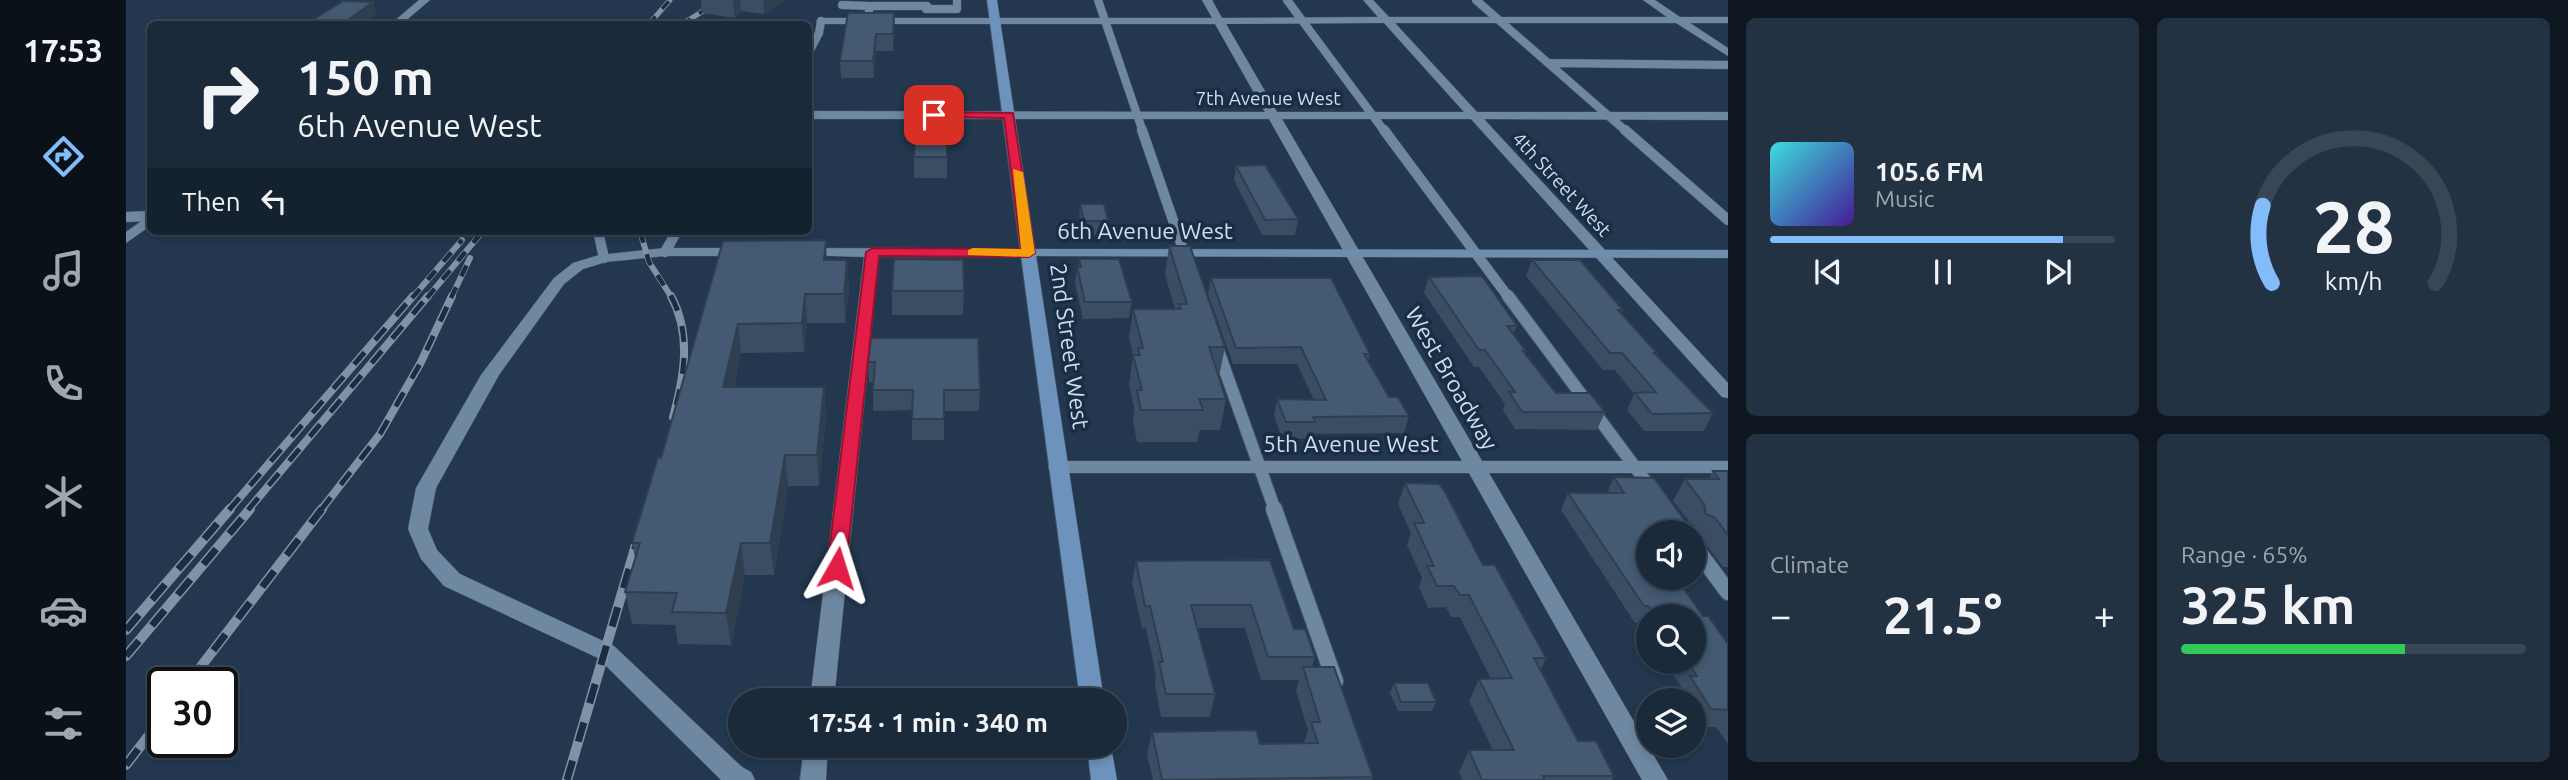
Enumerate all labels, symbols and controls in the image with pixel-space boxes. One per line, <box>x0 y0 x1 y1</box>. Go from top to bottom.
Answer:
text: 17:53 <box>23 32 103 68</box>
icon: right <box>182 49 273 140</box>
text: 150 m <box>297 49 434 104</box>
pin <box>904 85 964 145</box>
street label: 7th Avenue West <box>1195 87 1341 109</box>
icon: arrive <box>915 96 953 134</box>
text: 6th Avenue West <box>297 107 542 143</box>
street label: 4th Street West <box>1508 127 1616 241</box>
icon: directions <box>39 132 88 181</box>
text: 105.6 FM <box>1875 157 1984 186</box>
icon: left <box>255 182 293 220</box>
text: 28 <box>2312 185 2395 267</box>
text: Music <box>1875 186 1934 211</box>
text: Then <box>182 187 241 216</box>
street label: 6th Avenue West <box>1057 218 1233 243</box>
icon: music <box>39 246 88 295</box>
icon: previous <box>1809 253 1847 291</box>
icon: pause <box>1924 253 1962 291</box>
icon: next <box>2039 253 2077 291</box>
street label: 2nd Street West <box>1046 262 1094 430</box>
text: km/h <box>2325 267 2382 295</box>
street label: West Broadway <box>1401 302 1503 454</box>
icon: phone <box>39 359 88 408</box>
street label: 5th Avenue West <box>1263 431 1439 456</box>
icon: climate <box>39 472 88 521</box>
map controls <box>1636 520 1706 758</box>
button: sound <box>1636 520 1706 590</box>
position arrow <box>800 531 874 605</box>
text: Range · 65% <box>2181 542 2308 567</box>
text: Climate <box>1770 552 1849 577</box>
text: 325 km <box>2181 576 2355 634</box>
icon: car <box>39 586 88 635</box>
text: 21.5° <box>1883 586 2002 644</box>
text: − <box>1770 594 1791 636</box>
text: + <box>2094 594 2115 636</box>
button: search <box>1636 604 1706 674</box>
speed limit sign: 30 <box>147 667 238 758</box>
button: layers <box>1636 688 1706 758</box>
icon: filters <box>39 699 88 748</box>
text: 17:54 · 1 min · 340 m <box>807 708 1048 737</box>

